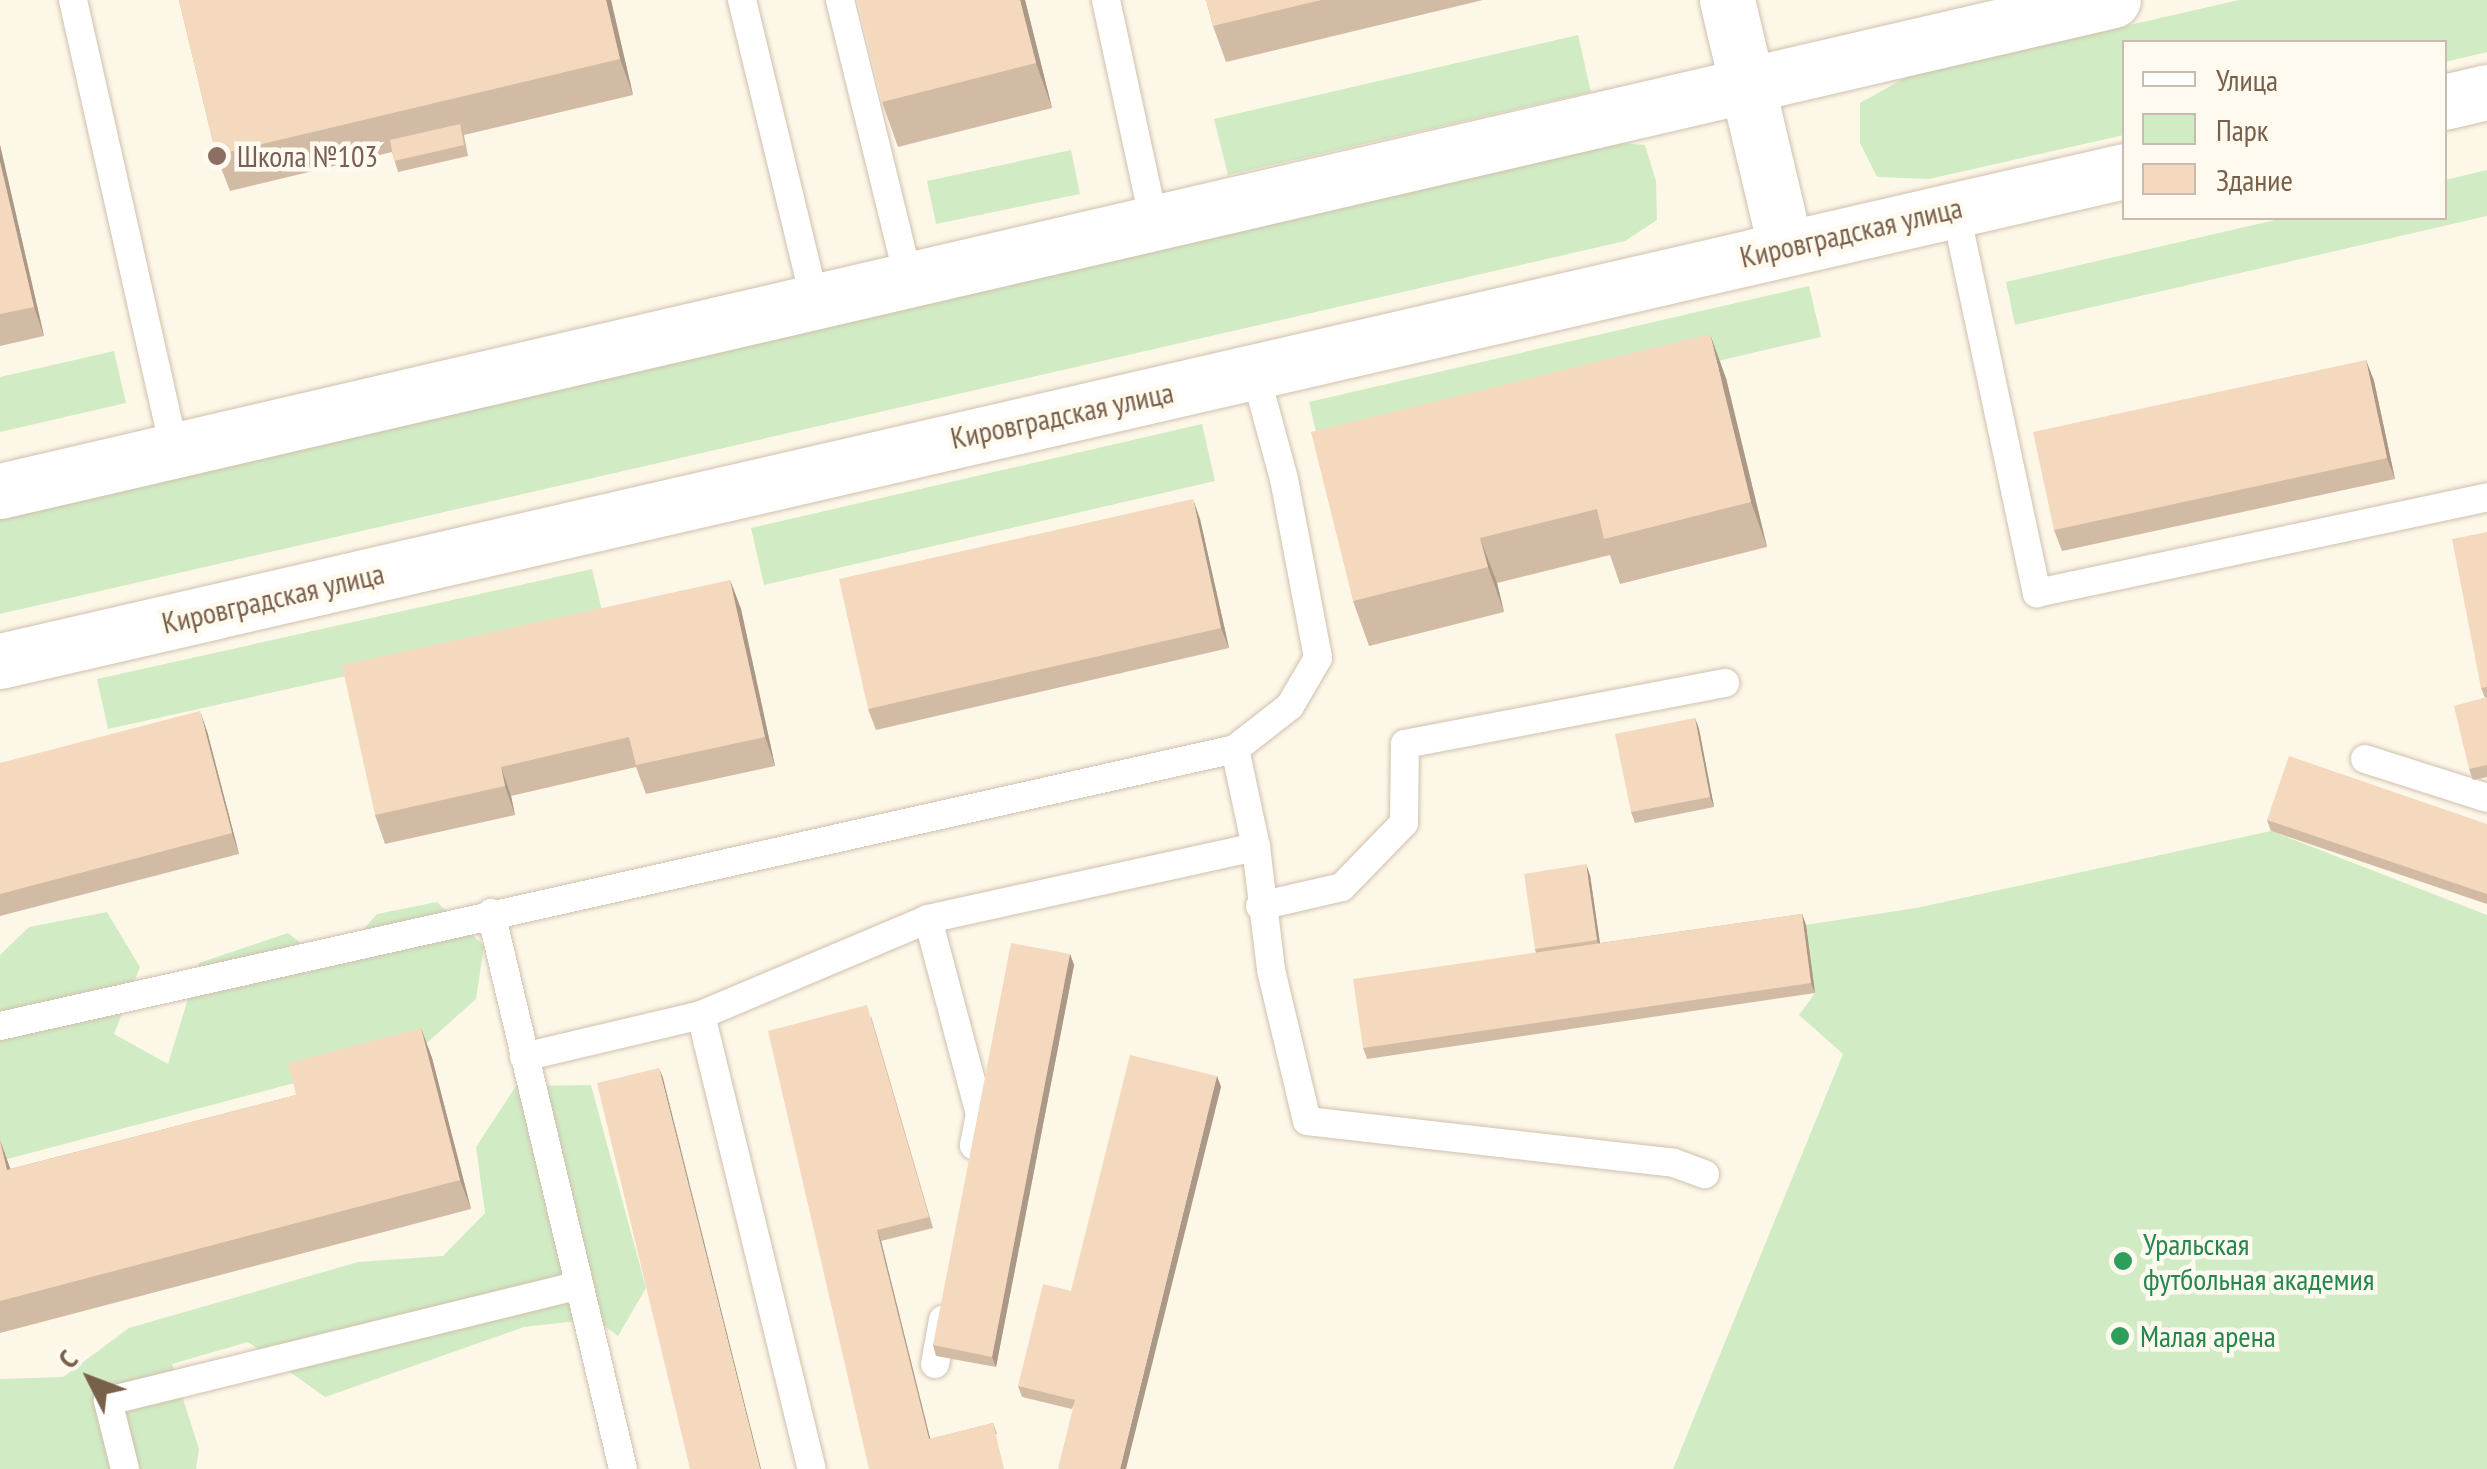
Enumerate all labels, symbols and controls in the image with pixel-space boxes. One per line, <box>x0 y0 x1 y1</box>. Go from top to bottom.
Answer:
legend <box>2122 40 2447 220</box>
text: Улица <box>2216 60 2278 99</box>
text: Парк <box>2216 110 2268 149</box>
place label: Школа №103 <box>237 138 378 174</box>
marker: Школа №103 <box>206 145 228 167</box>
text: Здание <box>2216 160 2293 199</box>
street label: Кировградская улица <box>1736 189 1966 275</box>
street label: Кировградская улица <box>947 374 1177 456</box>
street label: Кировградская улица <box>158 555 388 641</box>
place label: Уральская футбольная академия <box>2143 1226 2374 1296</box>
marker: Уральская футбольная академия <box>2112 1250 2134 1272</box>
place label: Малая арена <box>2140 1318 2276 1354</box>
marker: Малая арена <box>2109 1325 2131 1347</box>
north arrow <box>40 1329 140 1429</box>
text: С <box>49 1341 85 1376</box>

